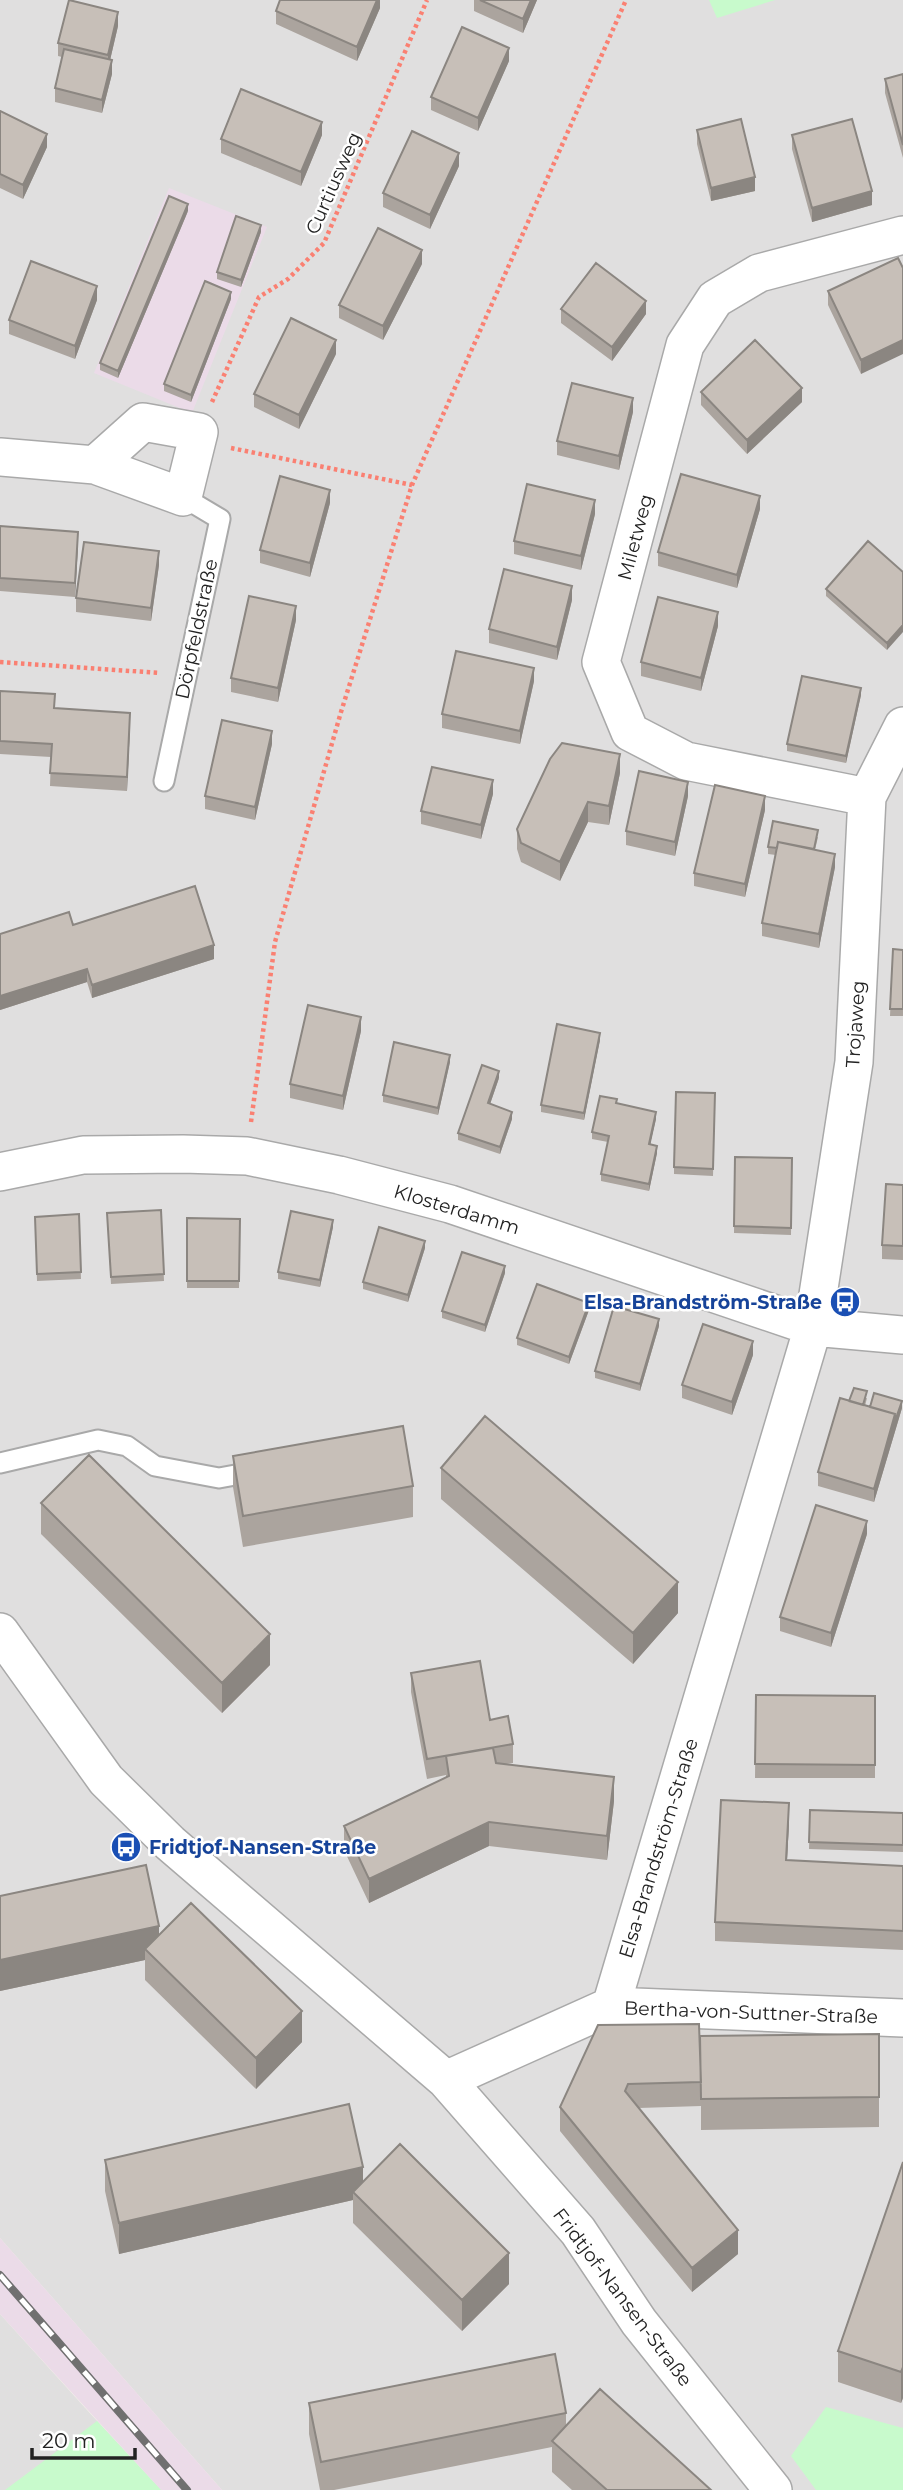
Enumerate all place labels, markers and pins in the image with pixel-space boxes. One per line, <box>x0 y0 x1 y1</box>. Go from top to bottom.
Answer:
bus stop icon: Elsa-Brandström-Straße <box>828 1285 862 1319</box>
place label: Elsa-Brandström-Straße <box>584 1291 822 1314</box>
bus stop icon: Fridtjof-Nansen-Straße <box>109 1830 143 1864</box>
place label: Fridtjof-Nansen-Straße <box>149 1836 376 1859</box>

